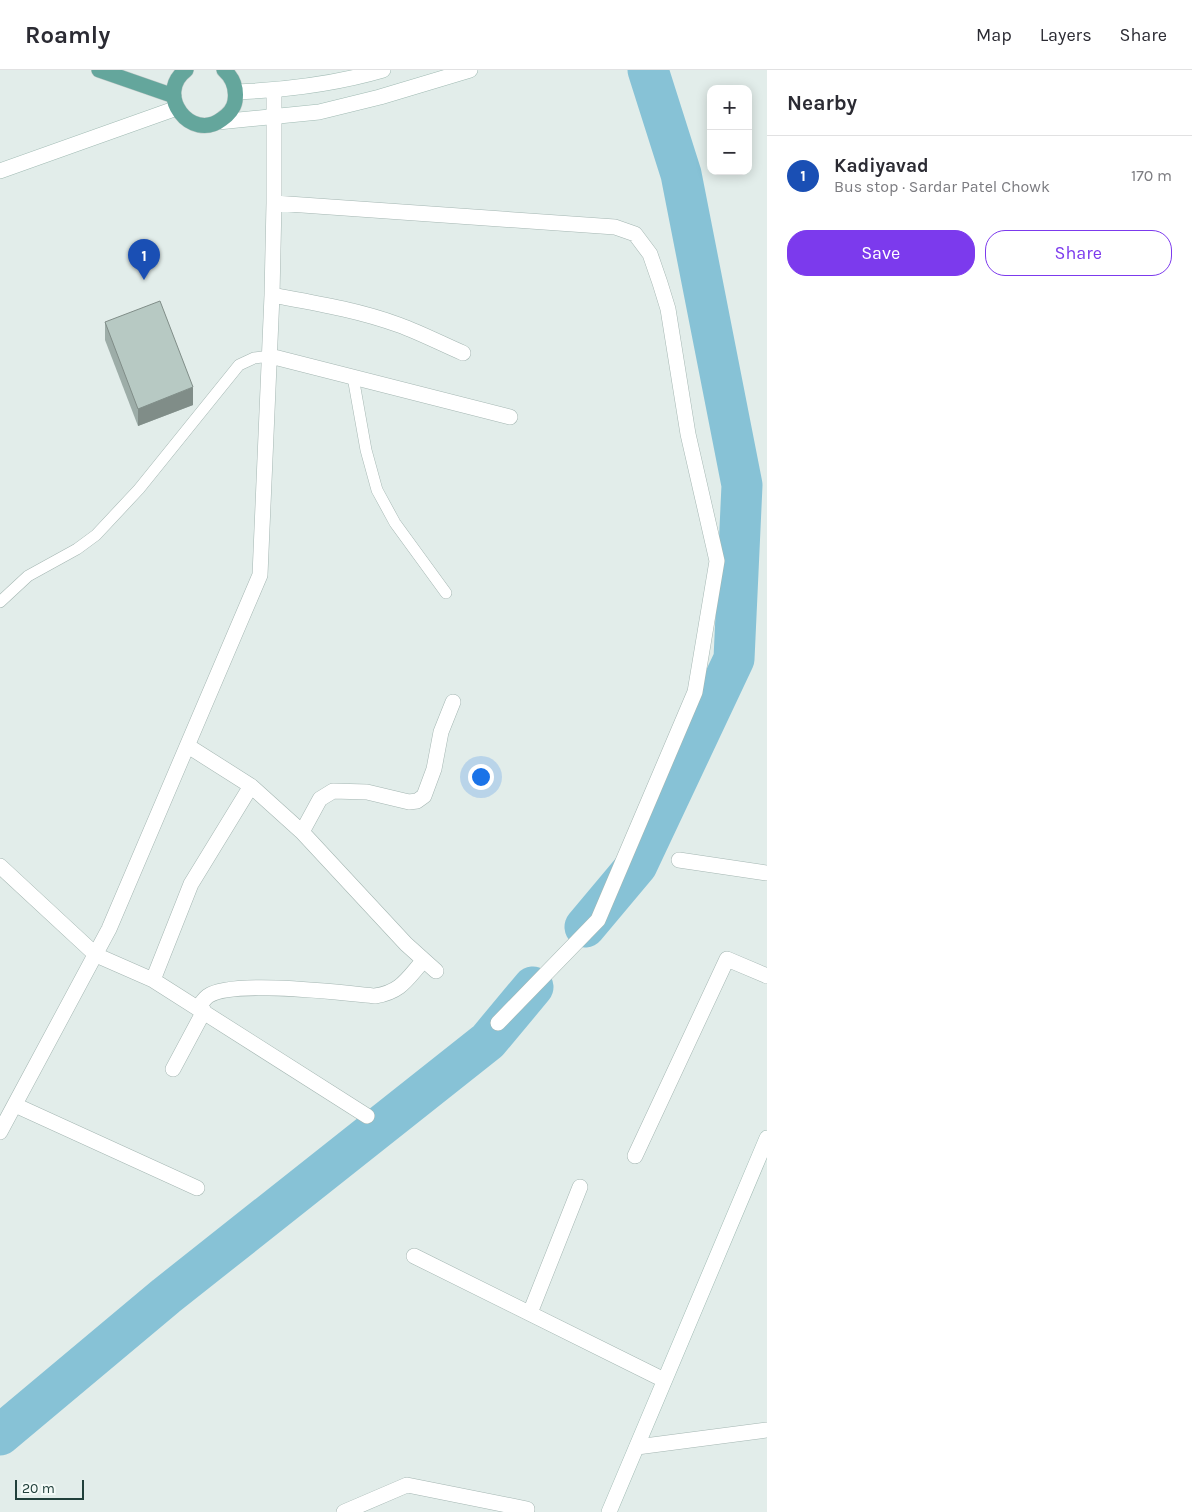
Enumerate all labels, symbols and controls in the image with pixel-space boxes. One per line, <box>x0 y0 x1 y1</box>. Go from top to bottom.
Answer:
text: Roamly <box>25 21 110 49</box>
text: Map <box>976 24 1012 46</box>
text: Layers <box>1040 24 1092 46</box>
text: Share <box>1120 24 1167 46</box>
map controls <box>707 85 752 175</box>
button: + <box>707 85 752 130</box>
text: Nearby <box>787 91 857 115</box>
button: − <box>707 130 752 175</box>
text: Kadiyavad <box>834 155 929 177</box>
text: 1 <box>800 166 806 185</box>
text: 170 m <box>1131 166 1172 185</box>
text: Bus stop · Sardar Patel Chowk <box>834 177 1050 196</box>
button: Save <box>787 230 975 276</box>
button: Share <box>985 230 1172 276</box>
pin: 1 <box>128 239 160 280</box>
your location <box>468 764 494 790</box>
scale bar <box>15 1477 84 1500</box>
text: 20 m <box>22 1480 55 1497</box>

